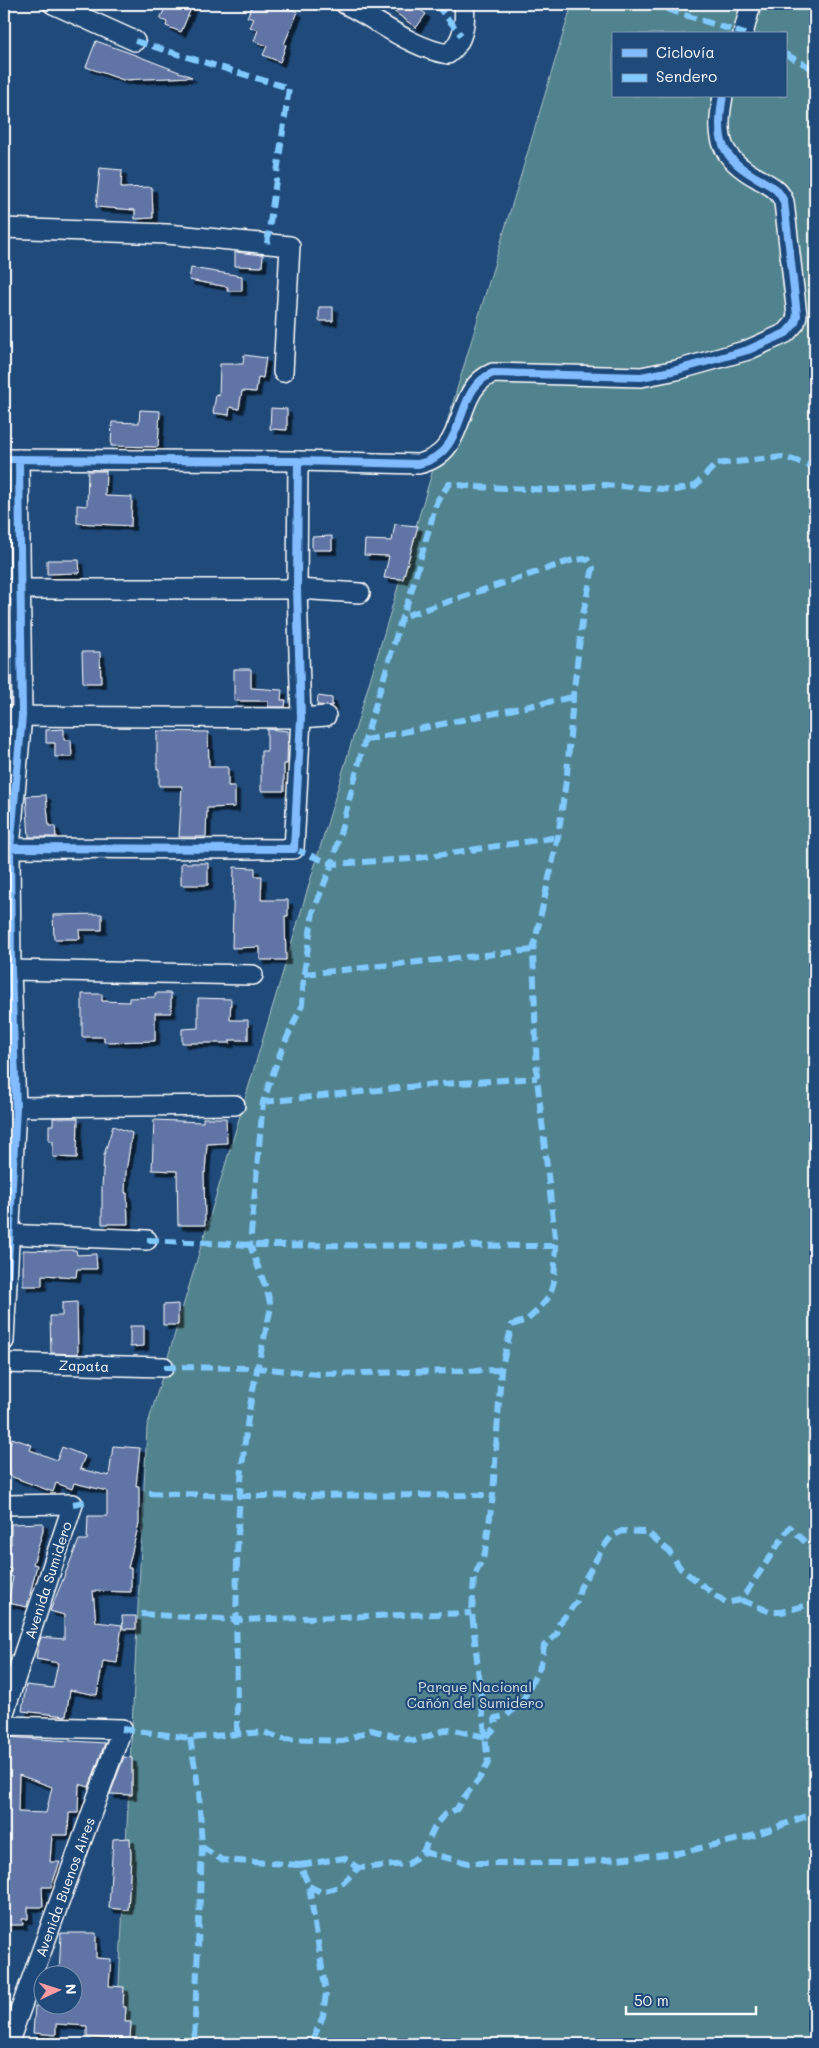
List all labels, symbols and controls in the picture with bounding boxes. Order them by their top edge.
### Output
legend [612,32,786,98]
text: Ciclovía [656,42,715,62]
text: Sendero [656,66,717,86]
street label: Zapata [59,1355,109,1375]
street label: Avenida Sumidero [20,1519,76,1641]
park label: Parque Nacional Cañón del Sumidero [407,1677,543,1712]
street label: Avenida Buenos Aires [31,1815,99,1959]
north arrow [32,1966,82,2016]
text: N [62,1983,81,1995]
scale bar [626,1983,756,2015]
text: 50 m [634,1990,669,2010]

